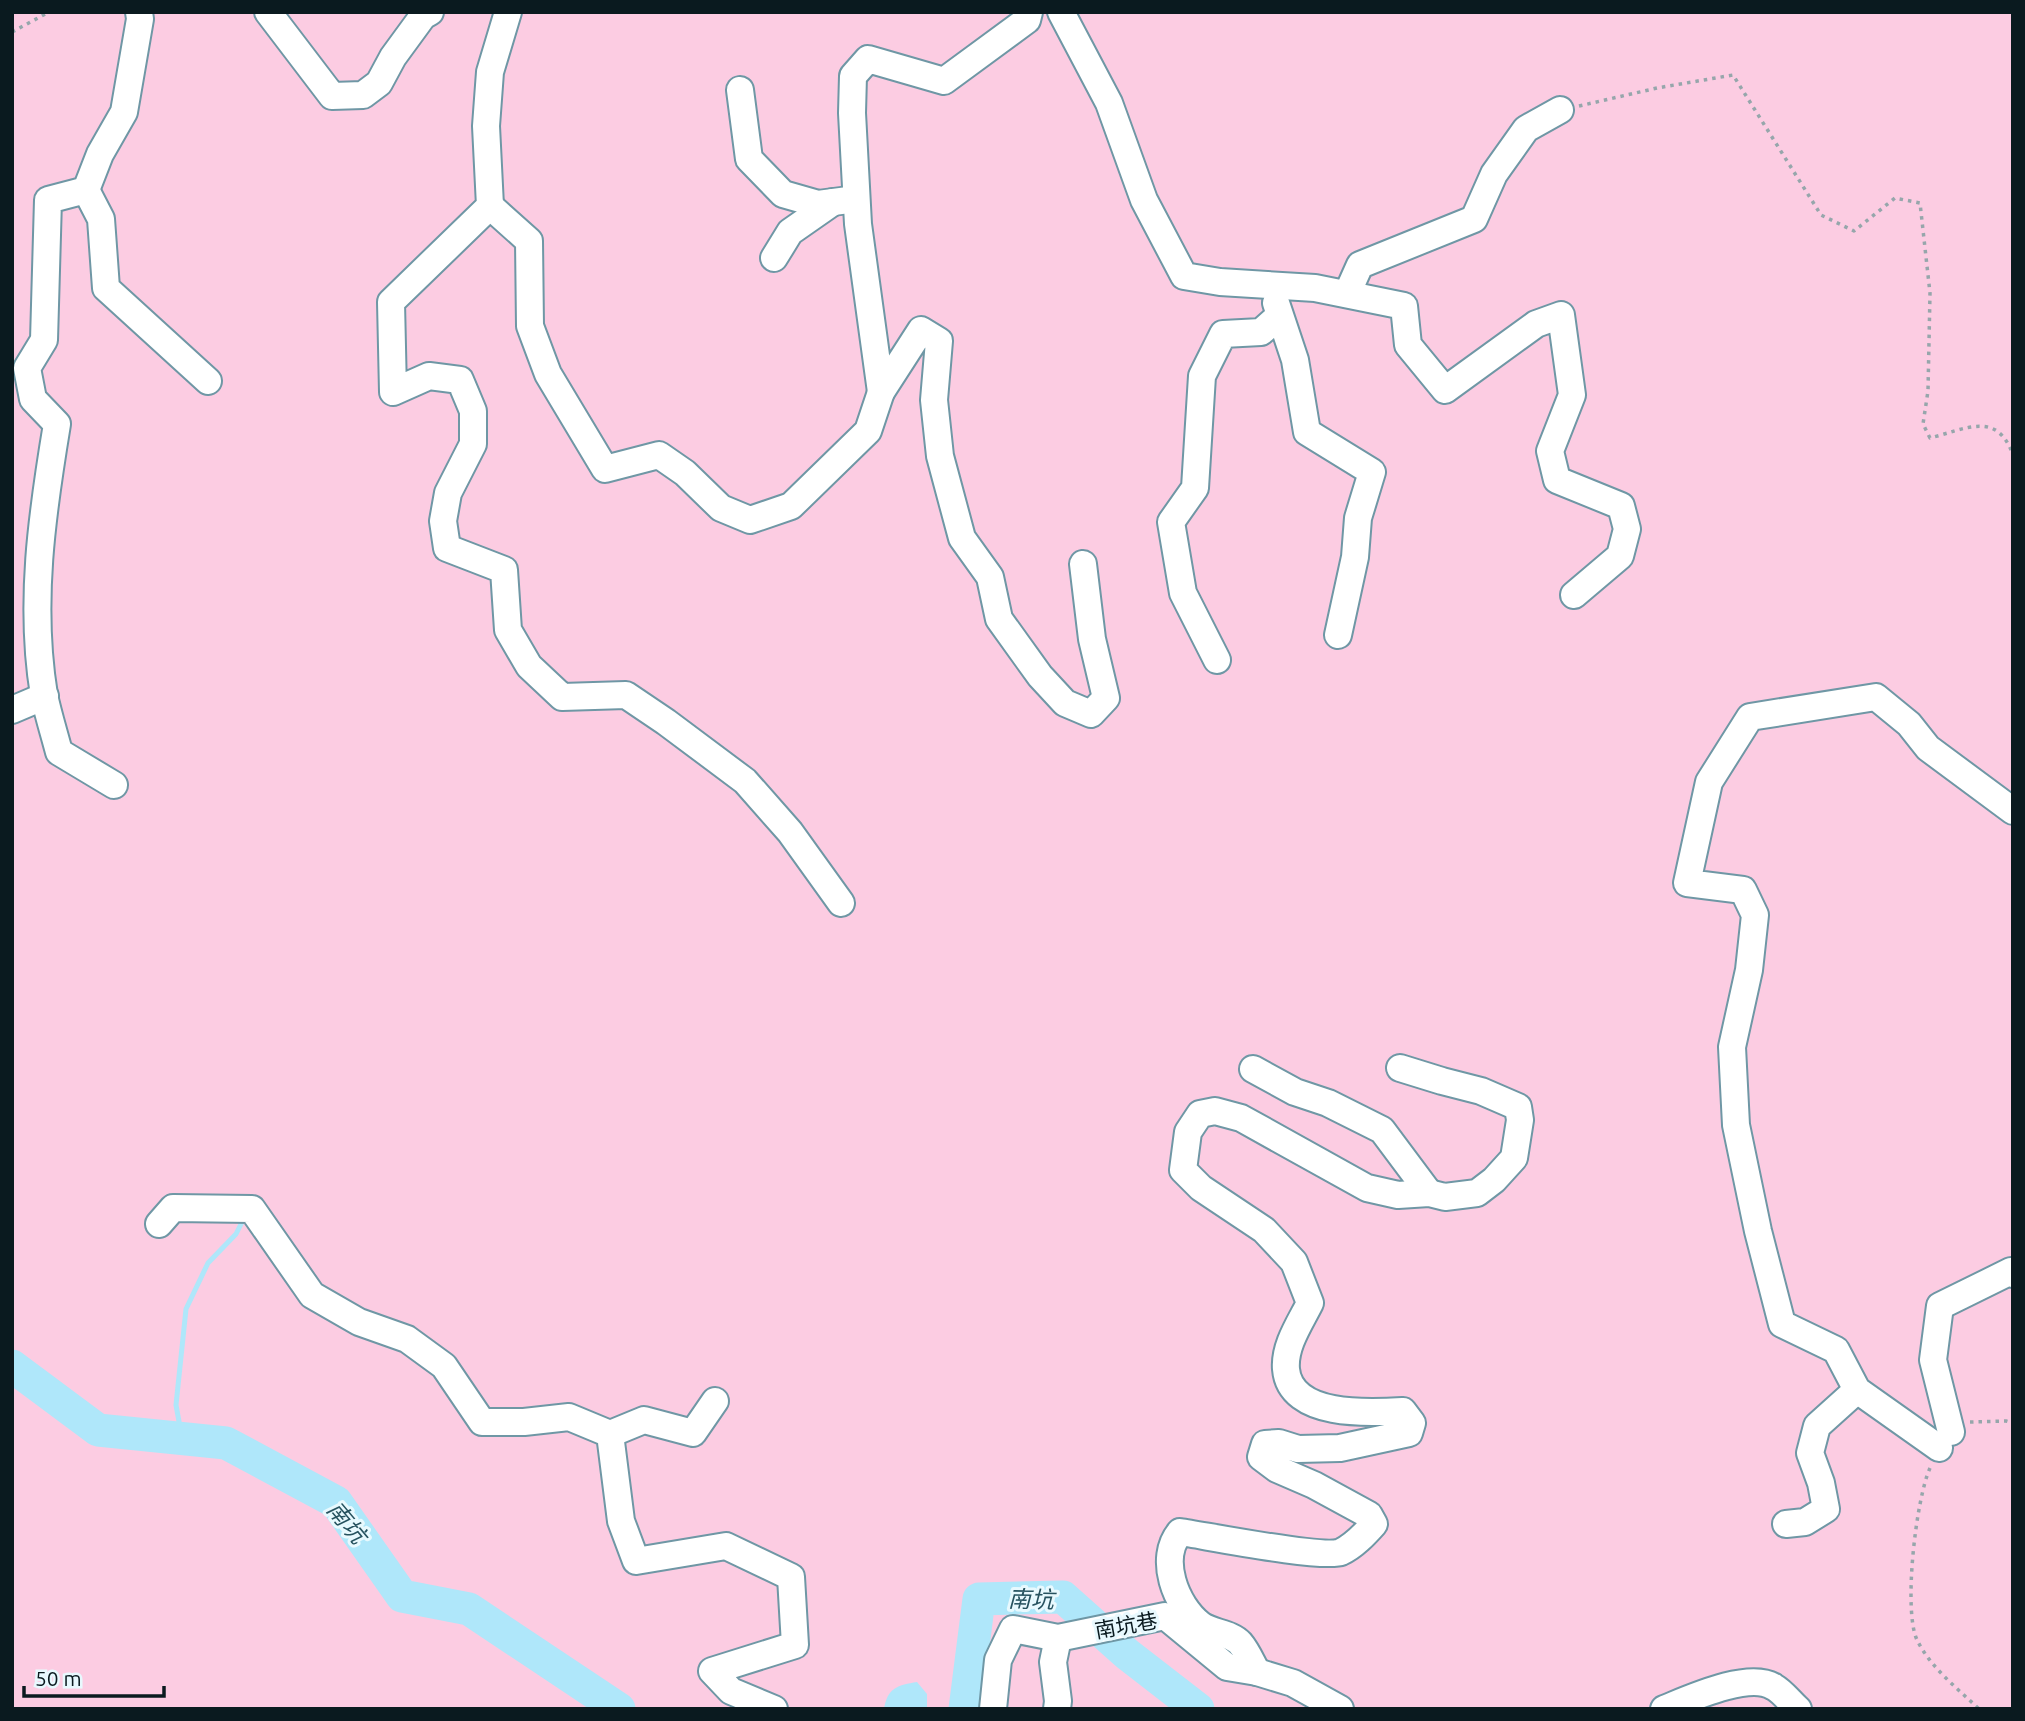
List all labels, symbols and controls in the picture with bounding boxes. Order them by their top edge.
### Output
water label: 南坑 [323,1496,373,1550]
water label: 南坑 [1008,1586,1057,1612]
street label: 南坑巷 [1093,1608,1159,1642]
scale bar [24,1654,164,1698]
text: 50 m [35,1666,82,1690]

